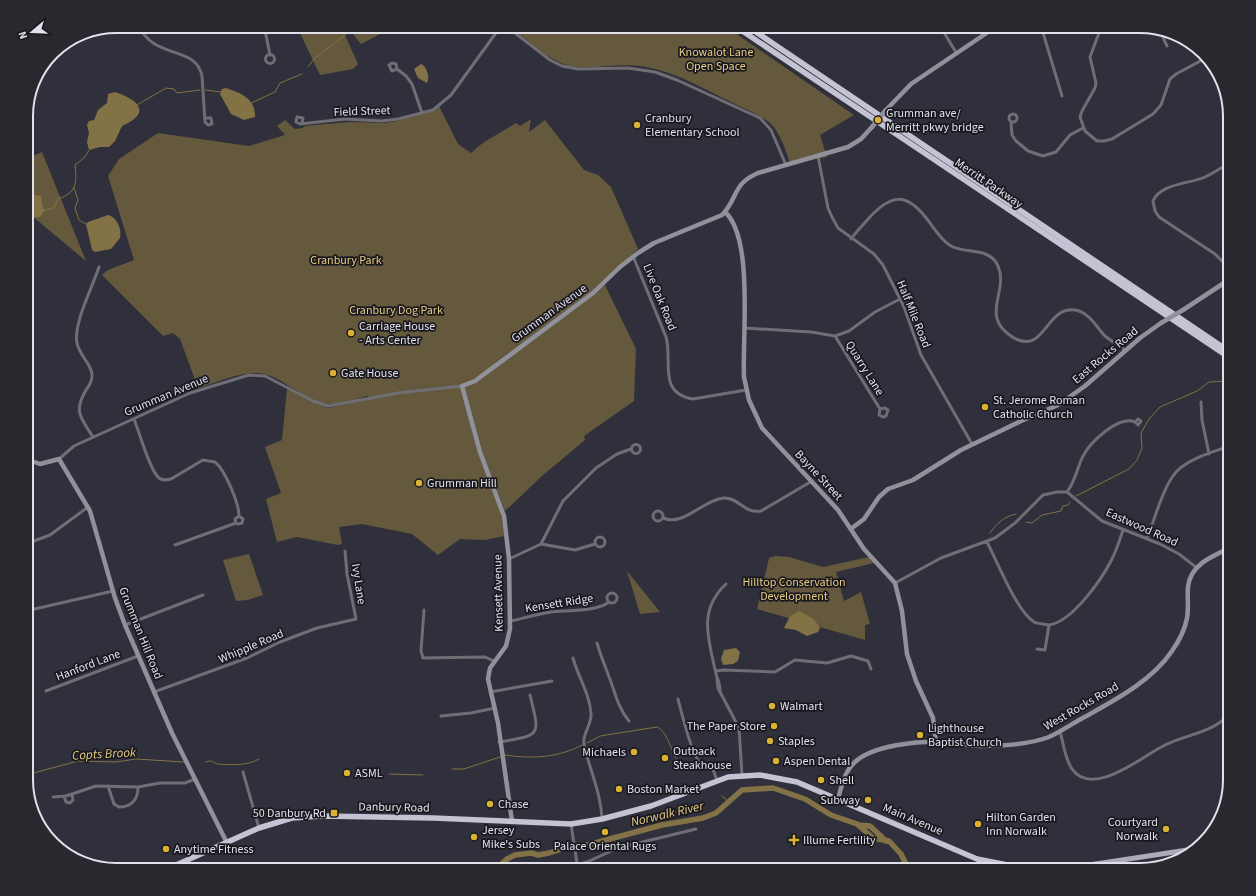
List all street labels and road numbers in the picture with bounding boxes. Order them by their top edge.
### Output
street label: Field Street [333,102,391,121]
street label: Merritt Parkway [951,154,1026,213]
street label: Live Oak Road [638,261,681,333]
street label: Half Mile Road [892,278,935,351]
street label: Grumman Avenue [508,280,591,347]
street label: East Rocks Road [1069,323,1142,388]
street label: Quarry Lane [841,338,888,399]
street label: Grumman Avenue [121,370,211,421]
street label: Bayne Street [791,446,847,504]
street label: Eastwood Road [1103,504,1181,551]
street label: Kensett Avenue [489,554,508,632]
street label: Ivy Lane [347,562,370,606]
street label: Grumman Hill Road [114,585,167,682]
street label: Kensett Ridge [524,590,594,617]
street label: Whipple Road [216,625,286,668]
street label: Hanford Lane [53,645,123,686]
street label: West Rocks Road [1040,678,1122,735]
street label: Danbury Road [358,798,430,817]
street label: Main Avenue [880,799,945,840]

